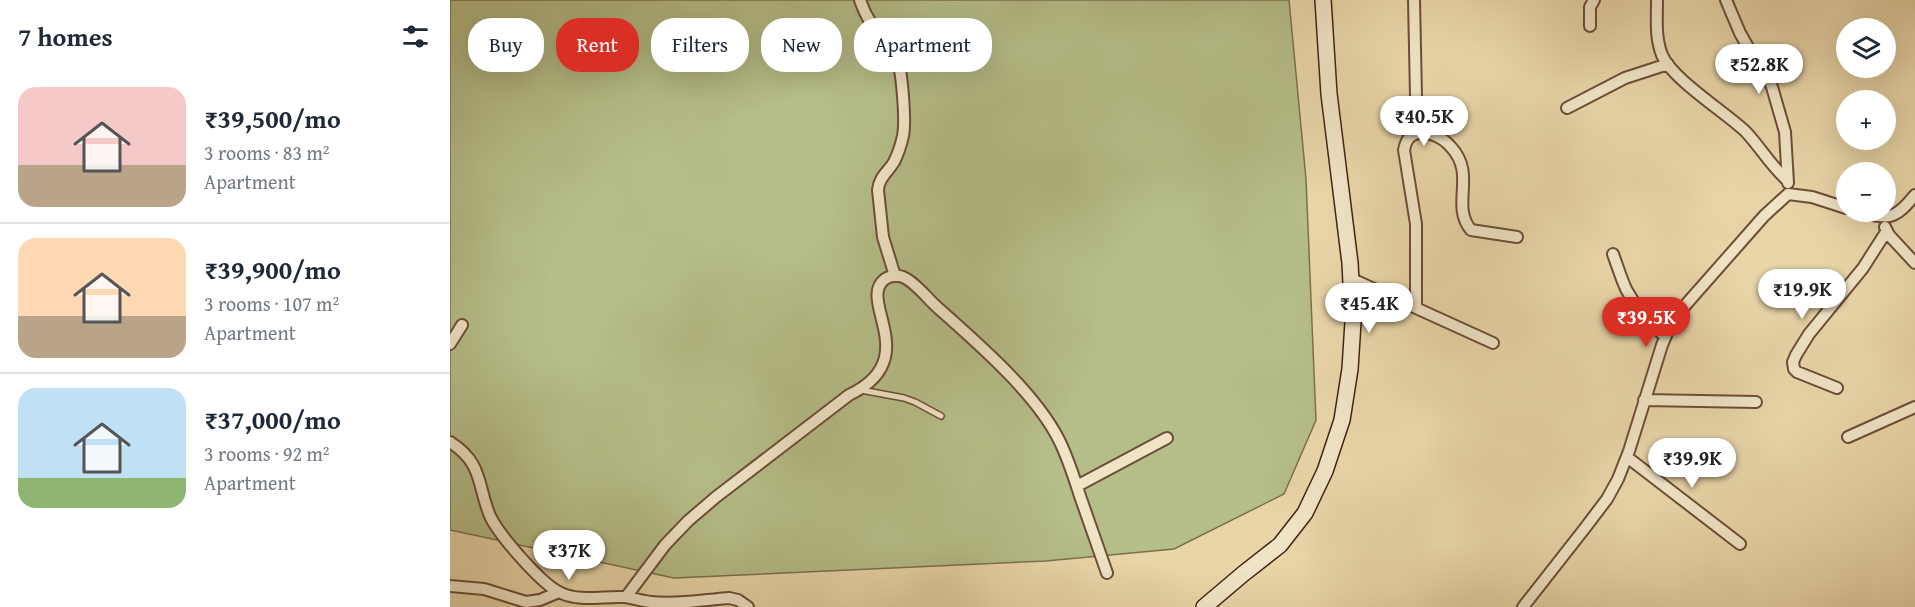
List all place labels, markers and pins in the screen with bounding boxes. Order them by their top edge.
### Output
pin: ₹52.8K [1710,44,1808,95]
pin: ₹40.5K [1375,96,1473,147]
pin: ₹19.9K [1753,269,1851,320]
pin: ₹45.4K [1320,283,1418,334]
pin: ₹39.5K [1597,297,1695,348]
pin: ₹39.9K [1643,438,1741,489]
pin: ₹37K [533,530,605,581]

